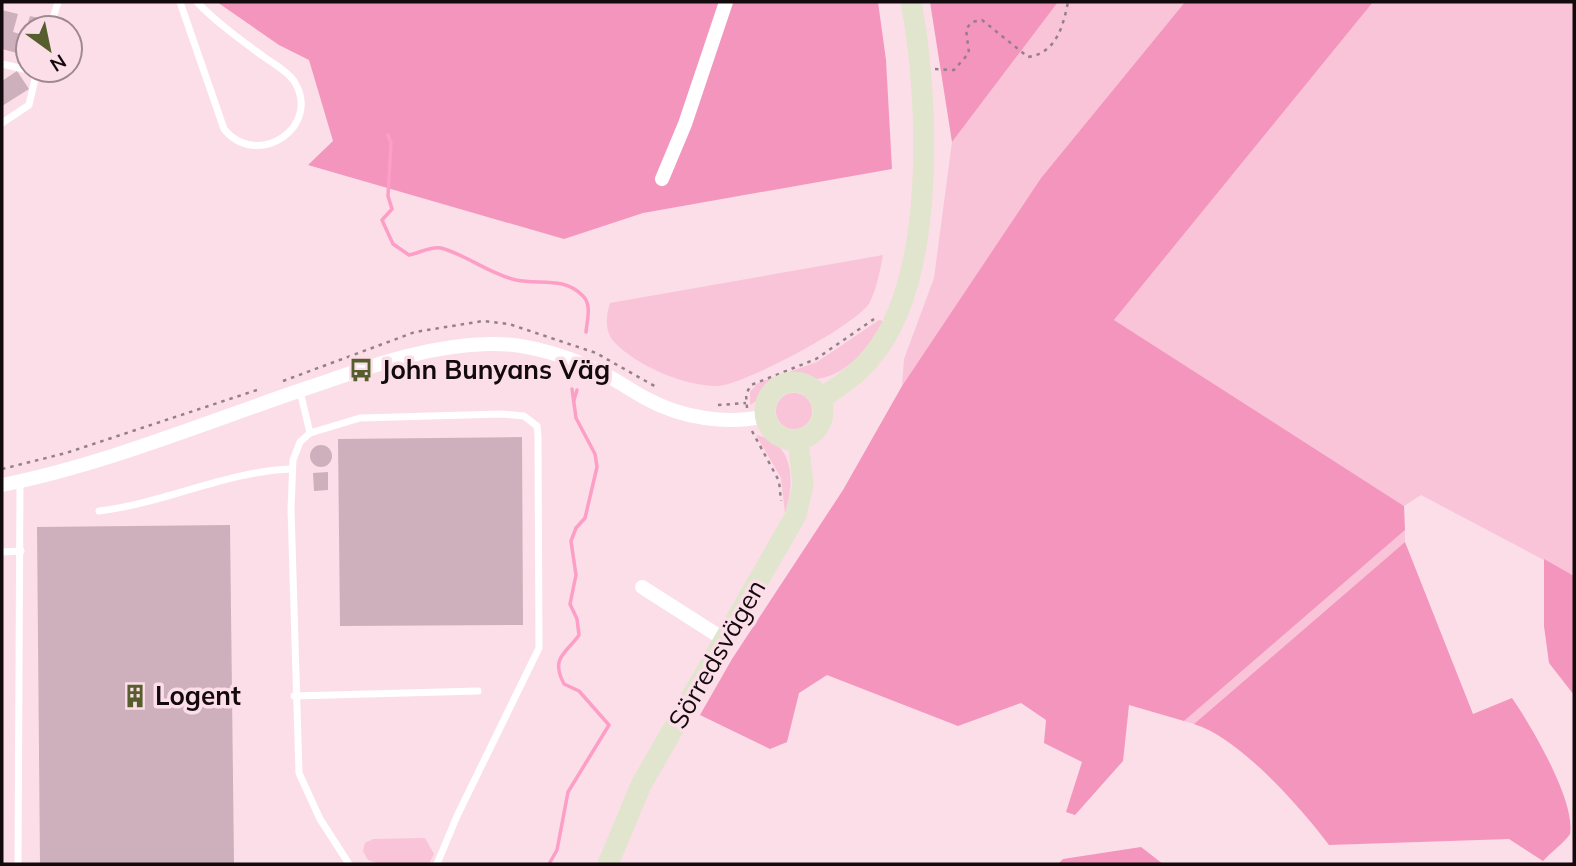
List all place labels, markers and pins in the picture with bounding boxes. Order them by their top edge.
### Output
place label: John Bunyans Väg [381,353,610,386]
bus stop icon: John Bunyans Väg [347,356,375,384]
place label: Logent [155,679,241,712]
building icon: Logent [121,682,149,710]

